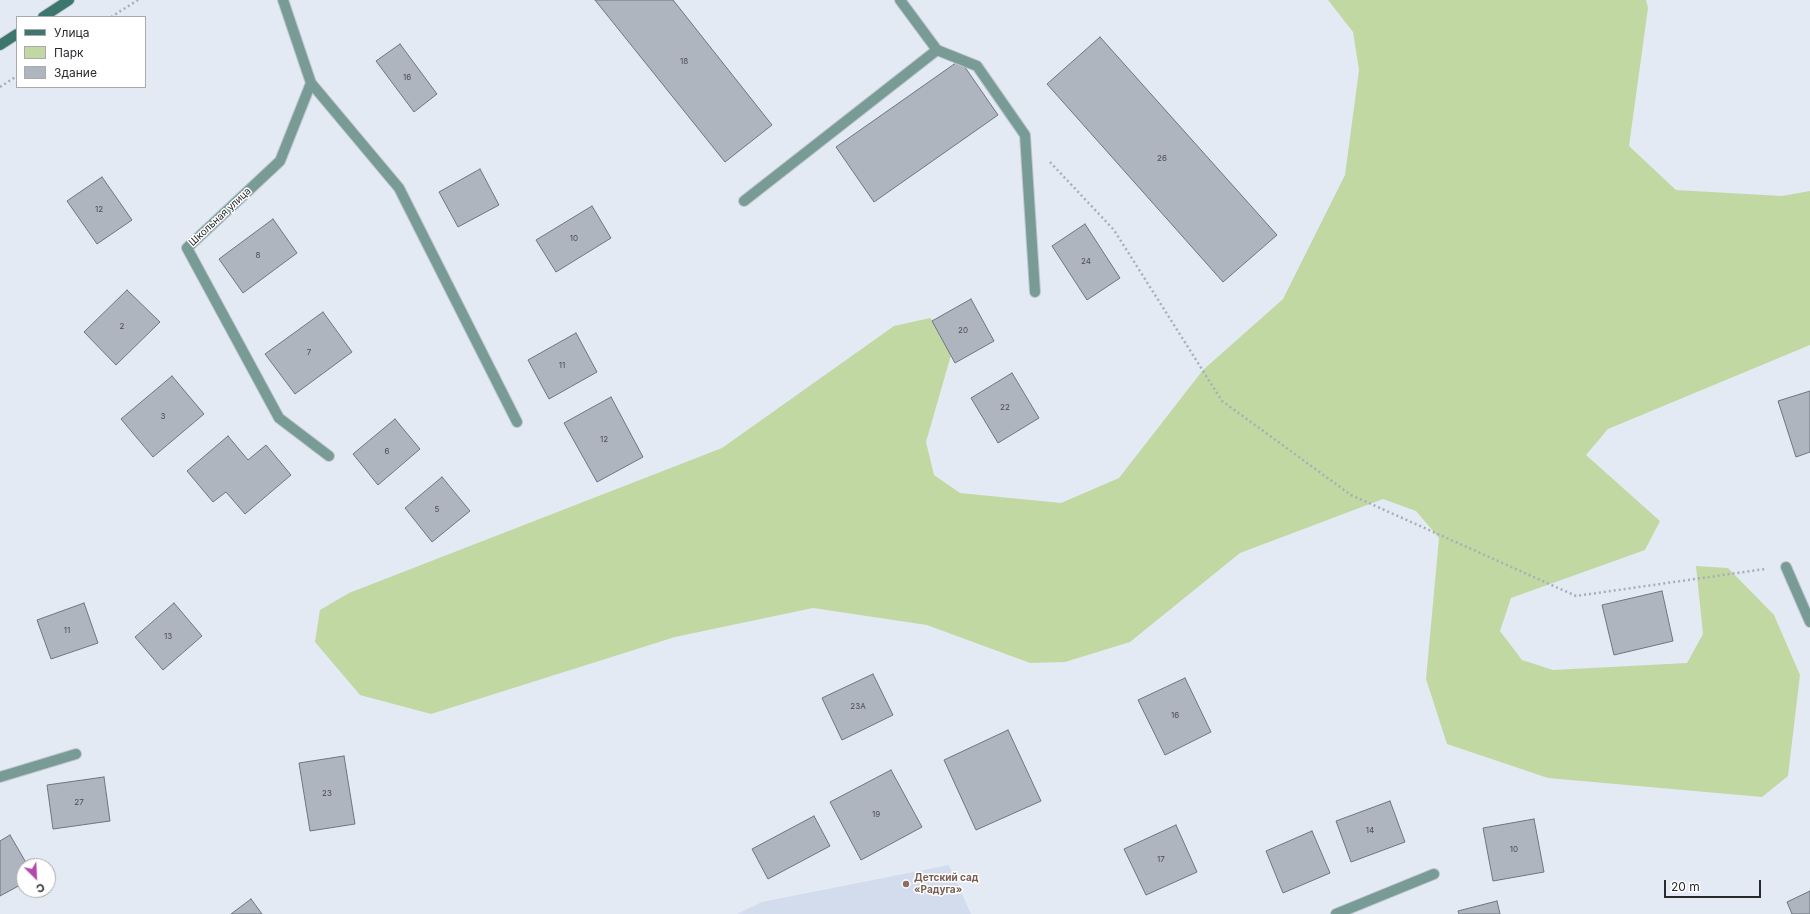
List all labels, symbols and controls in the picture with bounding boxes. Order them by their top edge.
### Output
legend [16,16,146,88]
text: Улица [54,25,89,40]
text: Парк [54,45,84,60]
house number: 18 [680,57,688,67]
text: Здание [54,65,97,80]
house number: 16 [403,73,411,83]
house number: 26 [1157,154,1167,164]
street label: Школьная улица [187,185,253,249]
house number: 12 [95,205,103,215]
house number: 10 [570,234,578,244]
house number: 8 [256,251,260,261]
house number: 24 [1081,257,1091,267]
house number: 2 [120,322,124,332]
house number: 20 [958,326,968,336]
house number: 7 [307,348,311,358]
house number: 11 [559,361,565,371]
house number: 22 [1000,403,1010,413]
house number: 3 [161,412,165,422]
house number: 12 [600,435,608,445]
house number: 6 [385,447,389,457]
house number: 5 [435,505,439,515]
house number: 11 [64,626,70,636]
house number: 13 [164,632,172,642]
house number: 23А [850,702,866,712]
house number: 16 [1171,711,1179,721]
house number: 23 [322,789,332,799]
house number: 27 [74,798,84,808]
house number: 19 [872,810,880,820]
house number: 14 [1366,826,1374,836]
house number: 10 [1510,845,1518,855]
house number: 17 [1157,855,1165,865]
north arrow [16,858,56,898]
place label: Детский сад «Радуга» [914,872,978,896]
scale bar [1666,872,1763,898]
marker: Детский сад «Радуга» [901,879,911,889]
text: 20 m [1671,879,1700,894]
text: С [34,880,47,896]

